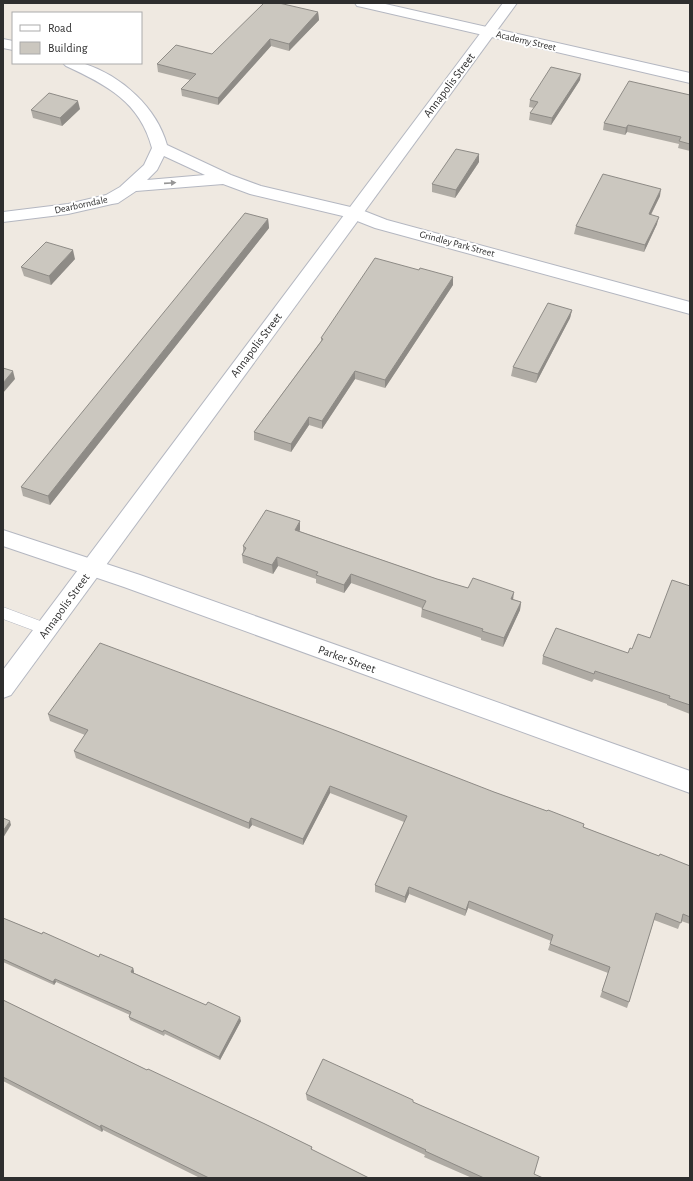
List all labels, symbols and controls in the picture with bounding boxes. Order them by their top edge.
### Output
legend [12,12,142,64]
text: Road [48,22,72,34]
street label: Academy Street [495,29,558,53]
text: Building [48,42,88,54]
street label: Annapolis Street [421,50,477,119]
one-way arrow [164,180,176,187]
street label: Dearborndale [54,194,109,216]
street label: Grindley Park Street [418,229,496,259]
street label: Annapolis Street [228,310,284,379]
street label: Annapolis Street [36,571,92,641]
street label: Parker Street [317,643,377,675]

